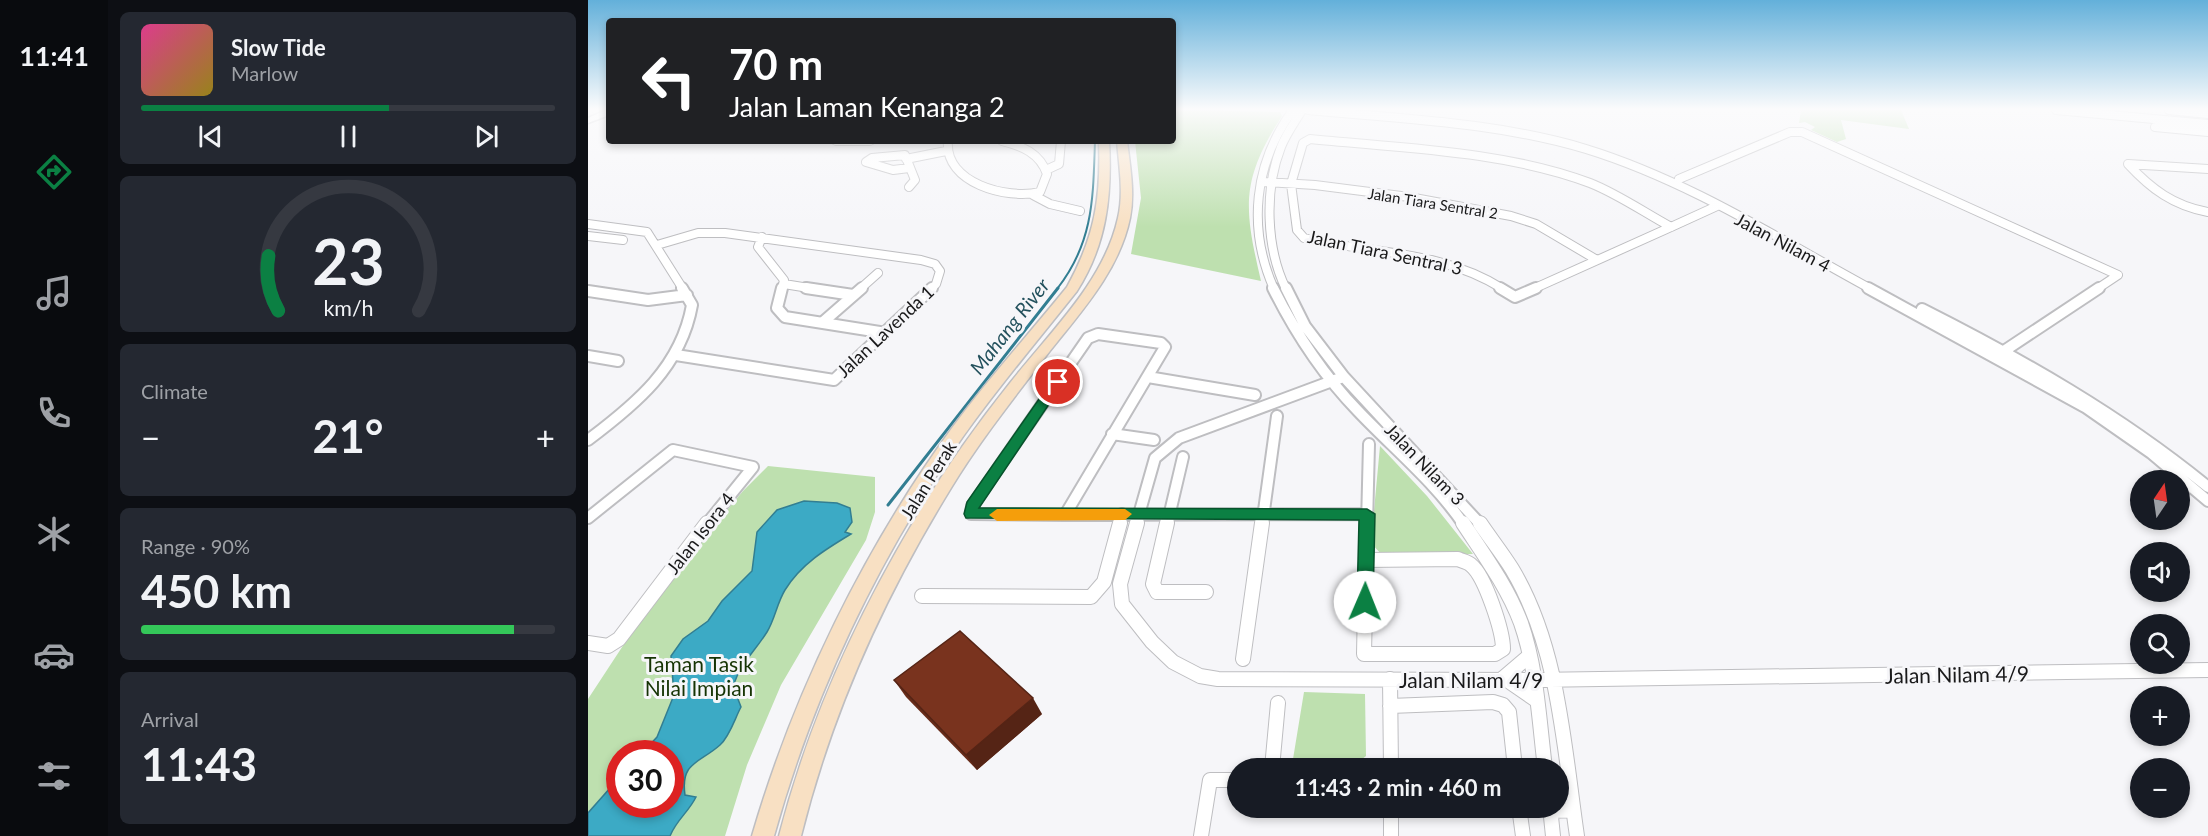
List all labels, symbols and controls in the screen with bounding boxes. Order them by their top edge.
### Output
text: Slow Tide [231,34,326,61]
text: 11:41 [19,39,89,72]
text: 70 m [729,39,823,89]
icon: left [630,42,708,120]
text: Marlow [231,61,298,85]
text: Jalan Laman Kenanga 2 [729,90,1005,123]
icon: previous [194,120,227,153]
icon: pause [332,120,365,153]
icon: next [470,120,503,153]
icon: directions [33,151,75,193]
street label: Jalan Tiara Sentral 2 [1367,184,1499,222]
street label: Jalan Nilam 4 [1731,208,1835,276]
text: 23 [312,223,384,298]
street label: Jalan Tiara Sentral 3 [1306,225,1464,279]
icon: music [33,272,75,314]
water label: Mahang River [964,272,1055,379]
street label: Jalan Lavenda 1 [832,280,938,382]
text: km/h [323,295,373,321]
pin [1032,356,1083,407]
icon: arrive [1041,365,1074,398]
text: Climate [141,379,208,403]
icon: phone [33,392,75,434]
text: 21° [313,409,383,463]
text: − [141,417,160,457]
text: + [536,417,555,457]
street label: Jalan Nilam 3 [1381,419,1469,509]
street label: Jalan Perak [895,436,961,523]
north arrow [2130,470,2190,530]
map controls [2130,470,2190,818]
street label: Jalan Isora 4 [661,488,739,578]
icon: climate [33,513,75,555]
text: Range · 90% [141,534,250,558]
button: sound [2130,542,2190,602]
text: 450 km [141,564,292,618]
position arrow [1333,570,1397,634]
button: search [2130,614,2190,674]
icon: car [33,634,75,676]
park label: Taman Tasik Nilai Impian [644,651,754,700]
street label: Jalan Nilam 4/9 [1885,660,2029,688]
street label: Jalan Nilam 4/9 [1399,667,1543,692]
button: + [2130,686,2190,746]
text: Arrival [141,707,199,731]
text: 11:43 [141,737,257,791]
speed limit sign: 30 [606,740,684,818]
icon: filters [33,755,75,797]
button: − [2130,758,2190,818]
text: 11:43 · 2 min · 460 m [1295,774,1501,801]

